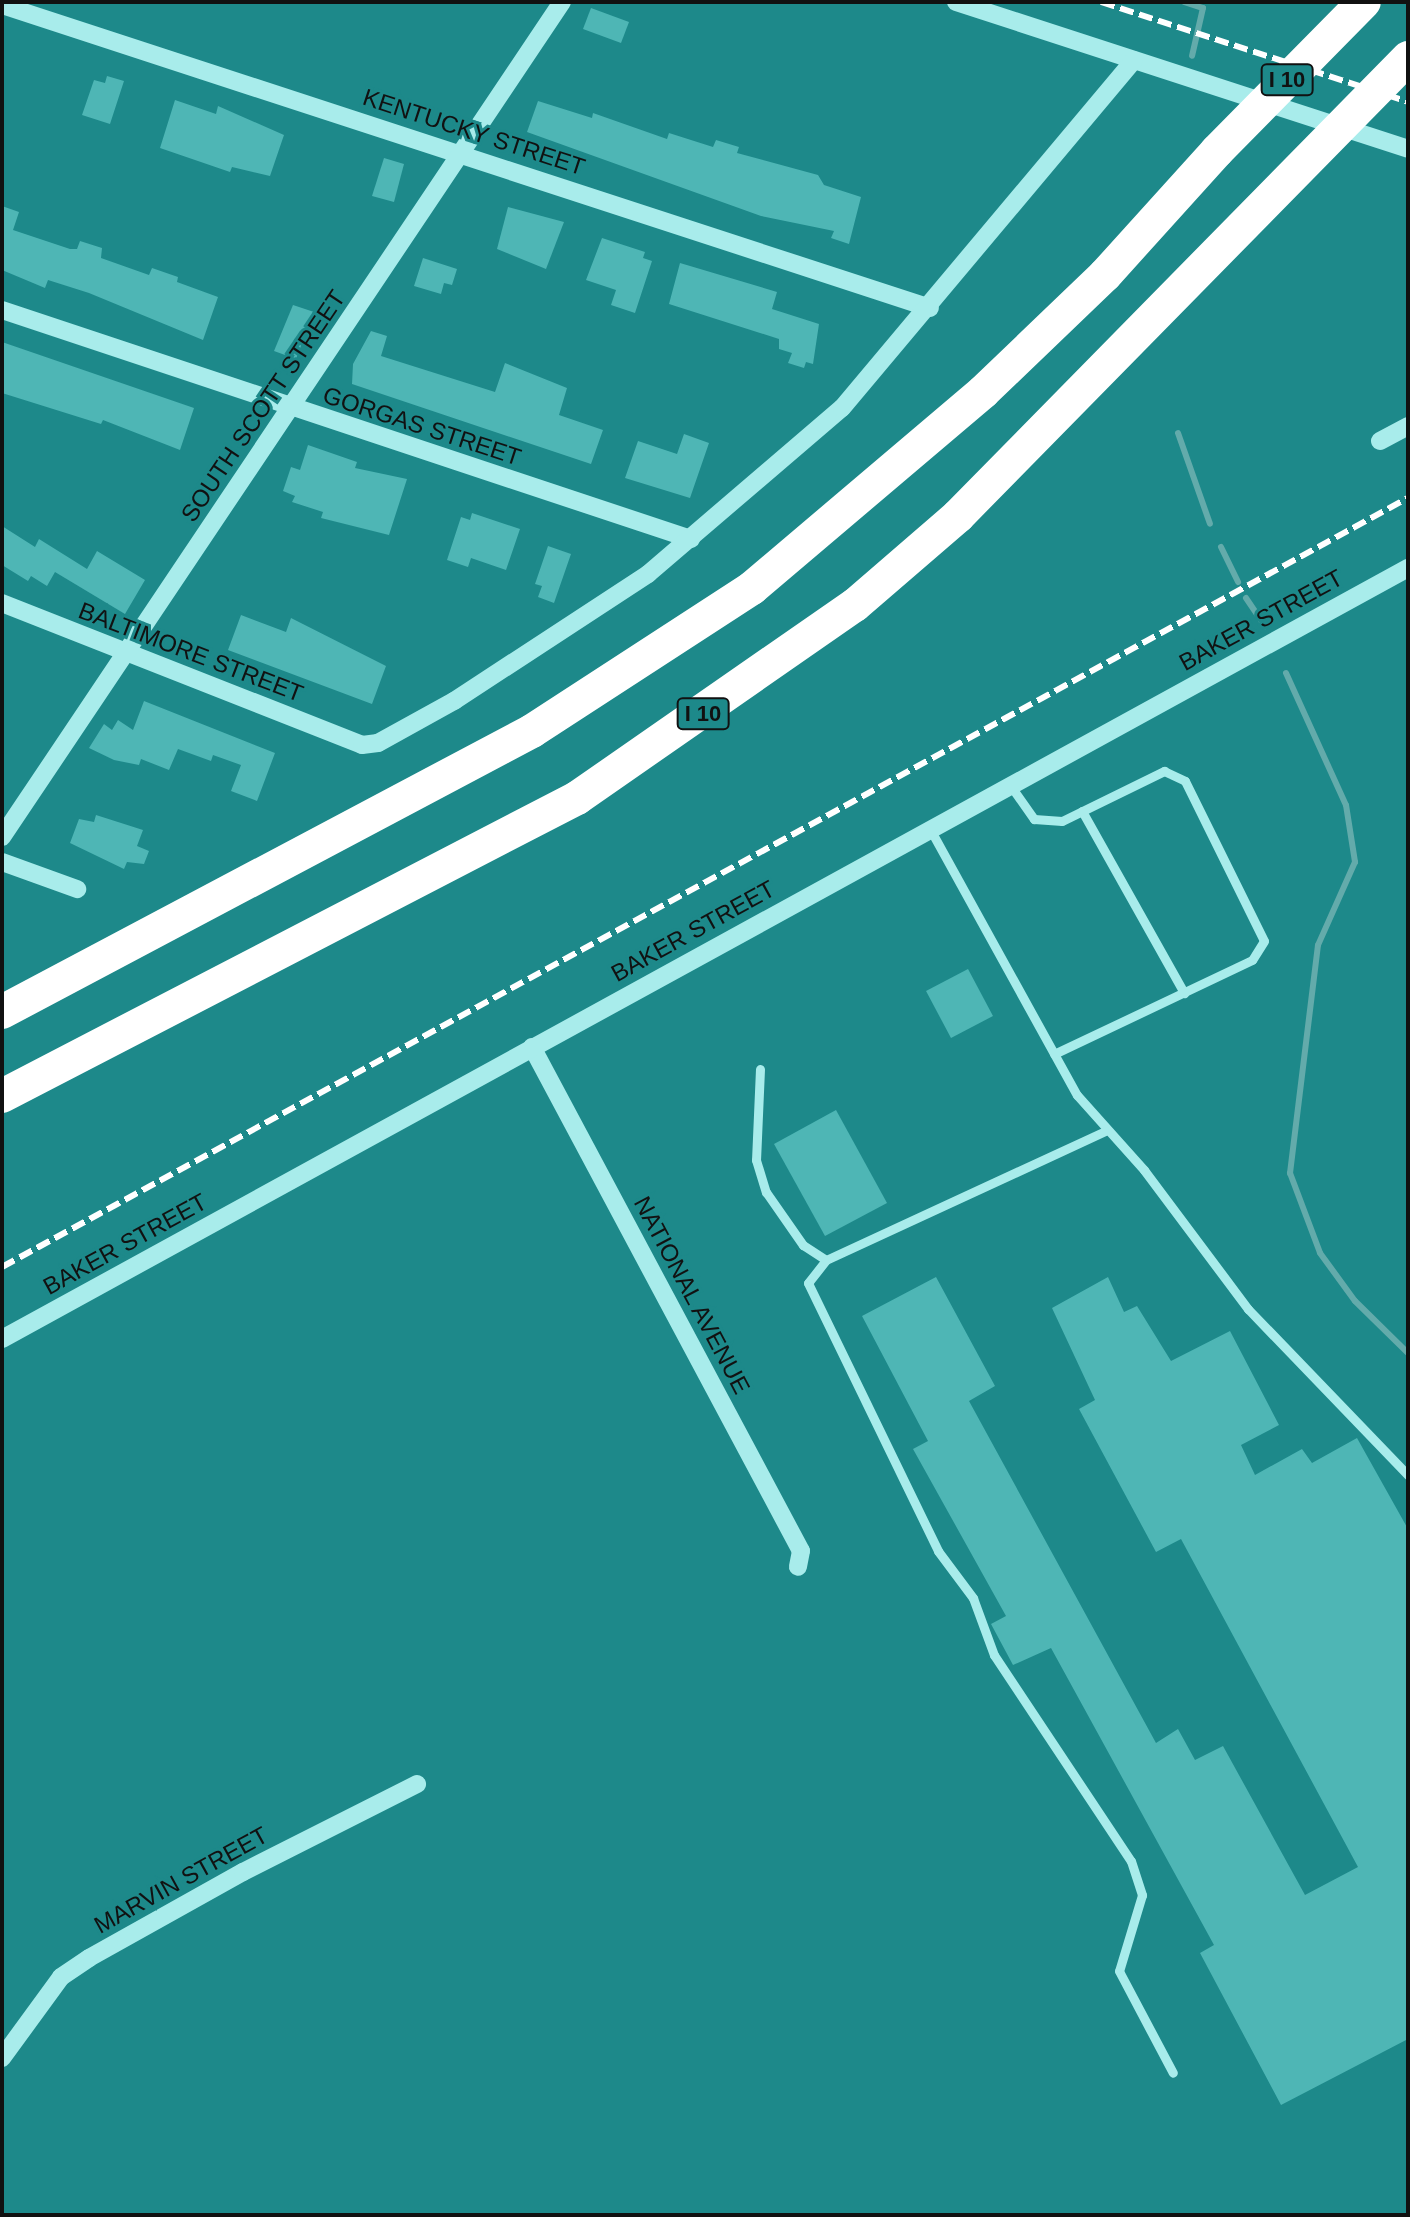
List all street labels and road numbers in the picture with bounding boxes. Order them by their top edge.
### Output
road number: I 10 [1259,62,1315,98]
street label: KENTUCKY STREET [359,82,589,182]
street label: SOUTH SCOTT STREET [175,285,351,527]
street label: GORGAS STREET [319,380,525,472]
street label: BAKER STREET [1174,563,1348,677]
street label: BALTIMORE STREET [75,596,307,708]
road number: I 10 [675,696,731,732]
street label: BAKER STREET [606,874,780,988]
street label: BAKER STREET [38,1187,212,1301]
street label: NATIONAL AVENUE [627,1190,757,1400]
street label: MARVIN STREET [89,1820,273,1940]

